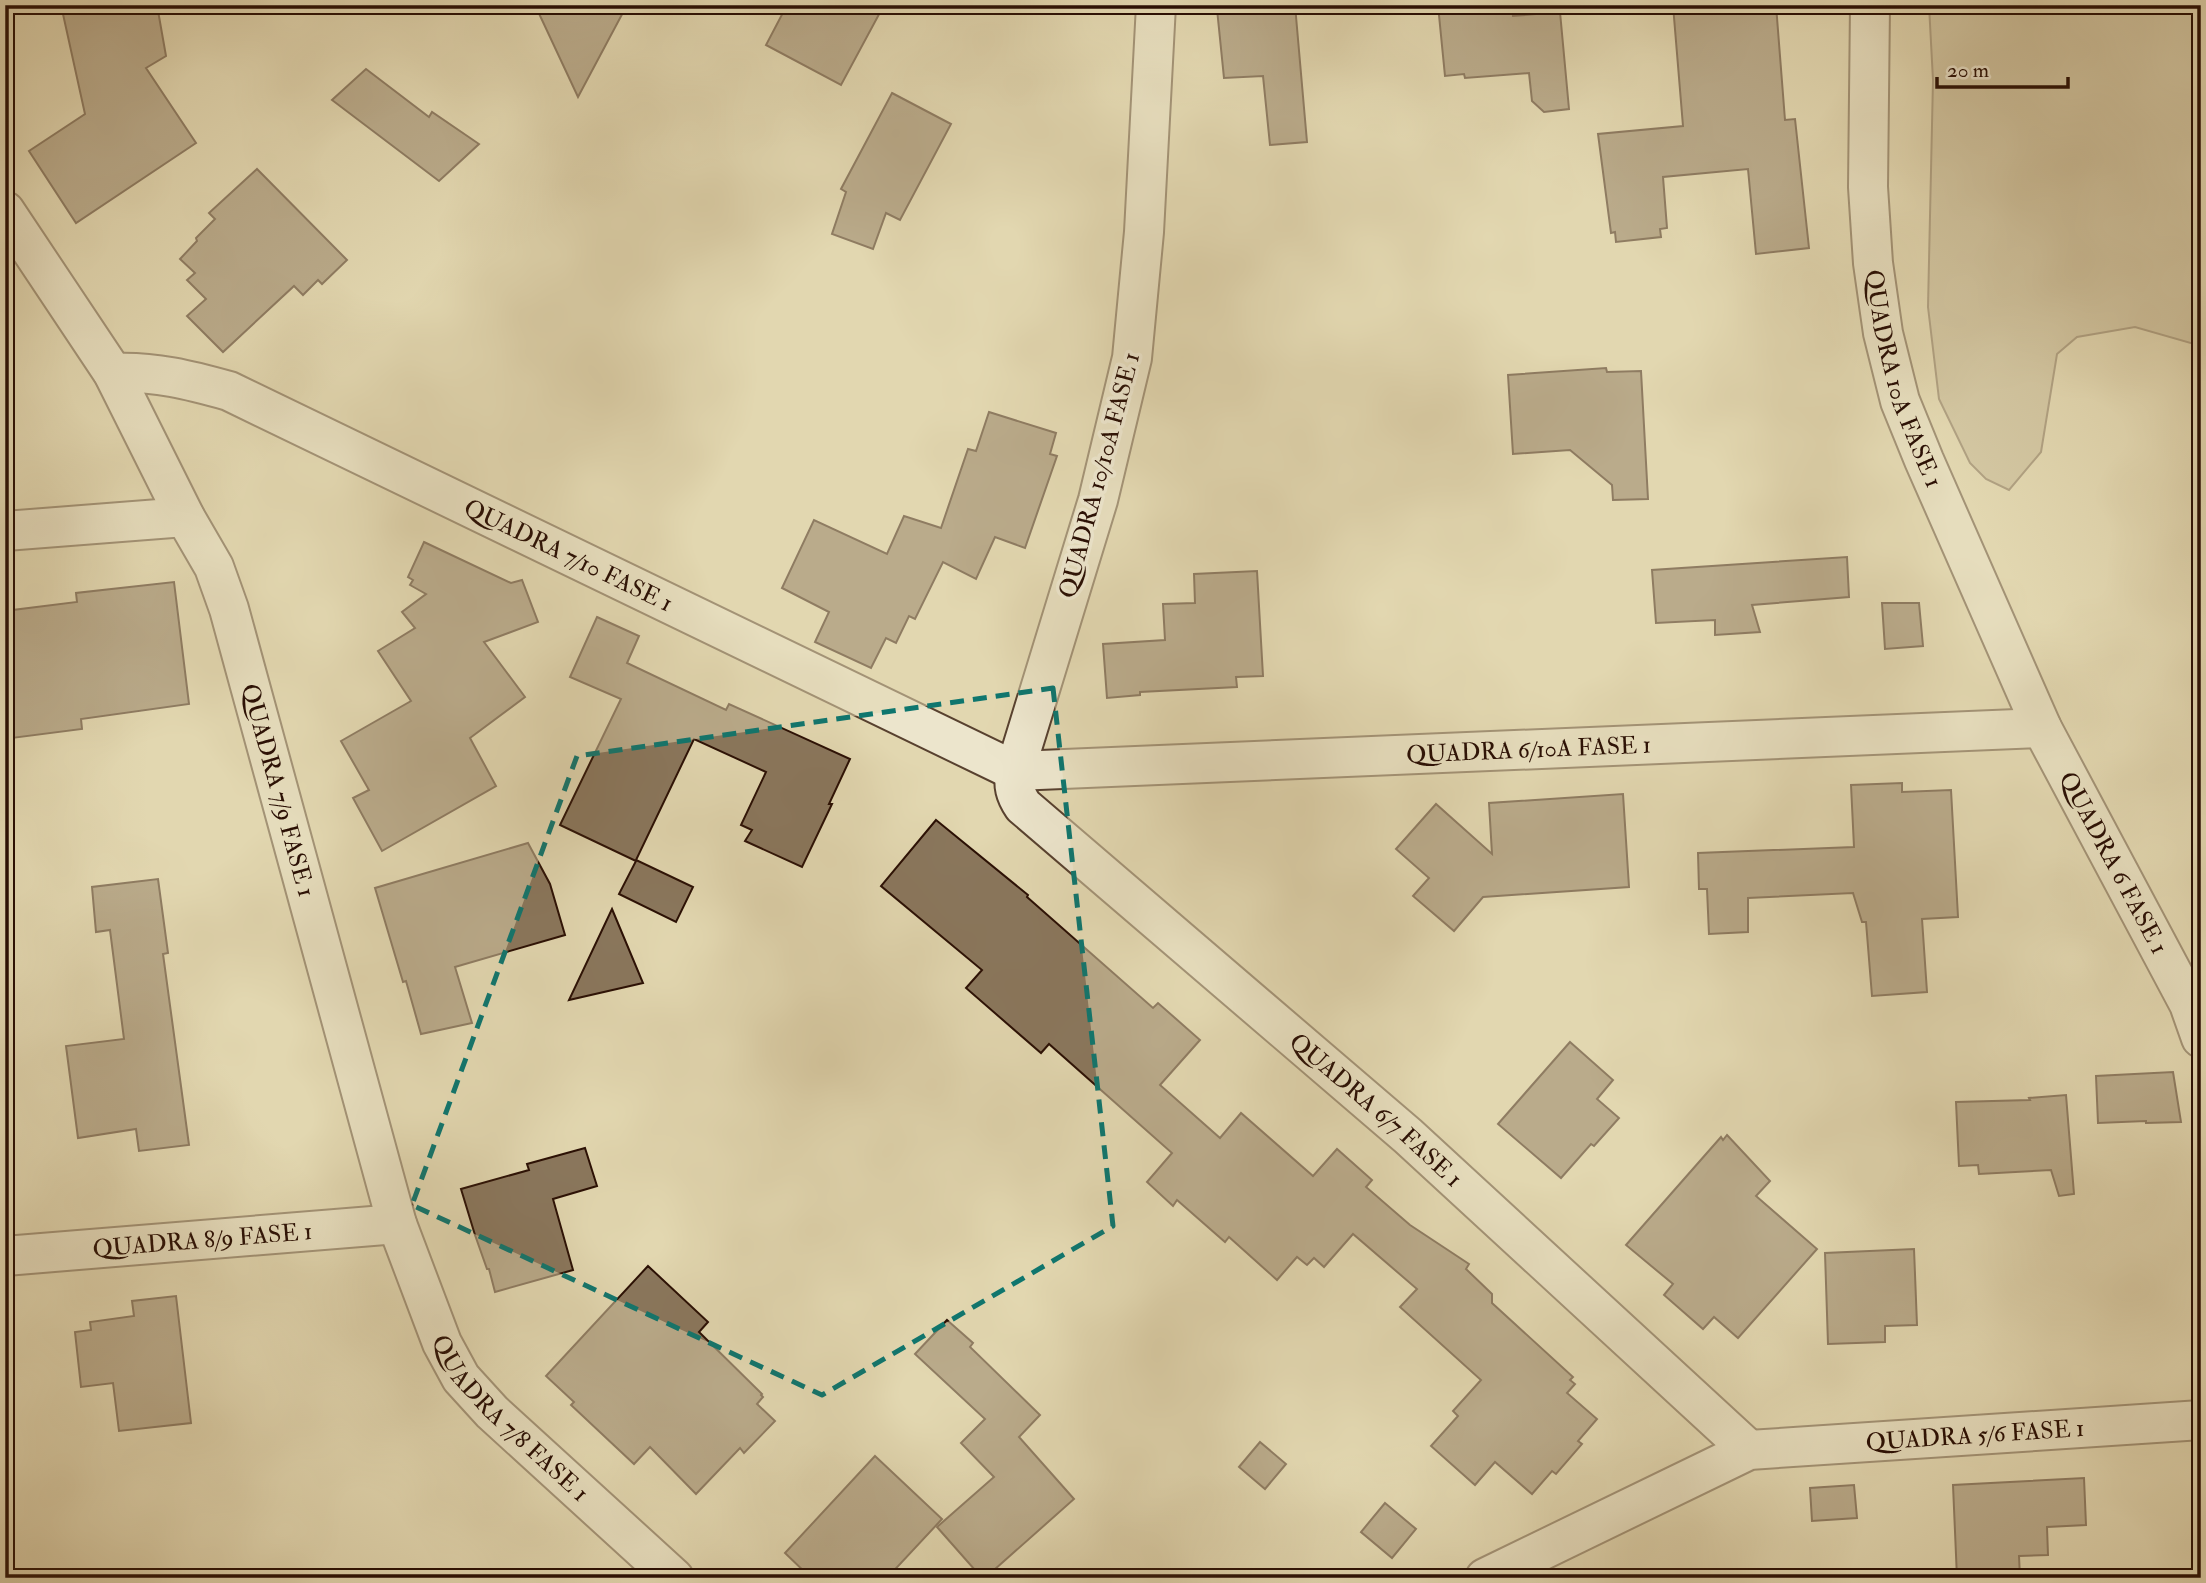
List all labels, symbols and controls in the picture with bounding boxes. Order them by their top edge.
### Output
scale bar [1937,46,2068,90]
text: 20 m [1947,57,1989,84]
street label: QUADRA 10A FASE 1 [1858,267,1949,493]
street label: QUADRA 10/10A FASE 1 [1052,349,1147,601]
street label: QUADRA 7/10 FASE 1 [459,492,678,619]
street label: QUADRA 7/9 FASE 1 [234,680,322,900]
street label: QUADRA 6/10A FASE 1 [1406,729,1652,771]
street label: QUADRA 6 FASE 1 [2052,766,2175,960]
street label: QUADRA 6/7 FASE 1 [1283,1026,1469,1194]
street label: QUADRA 8/9 FASE 1 [91,1216,313,1265]
street label: QUADRA 7/8 FASE 1 [424,1329,595,1509]
street label: QUADRA 5/6 FASE 1 [1865,1413,2085,1458]

